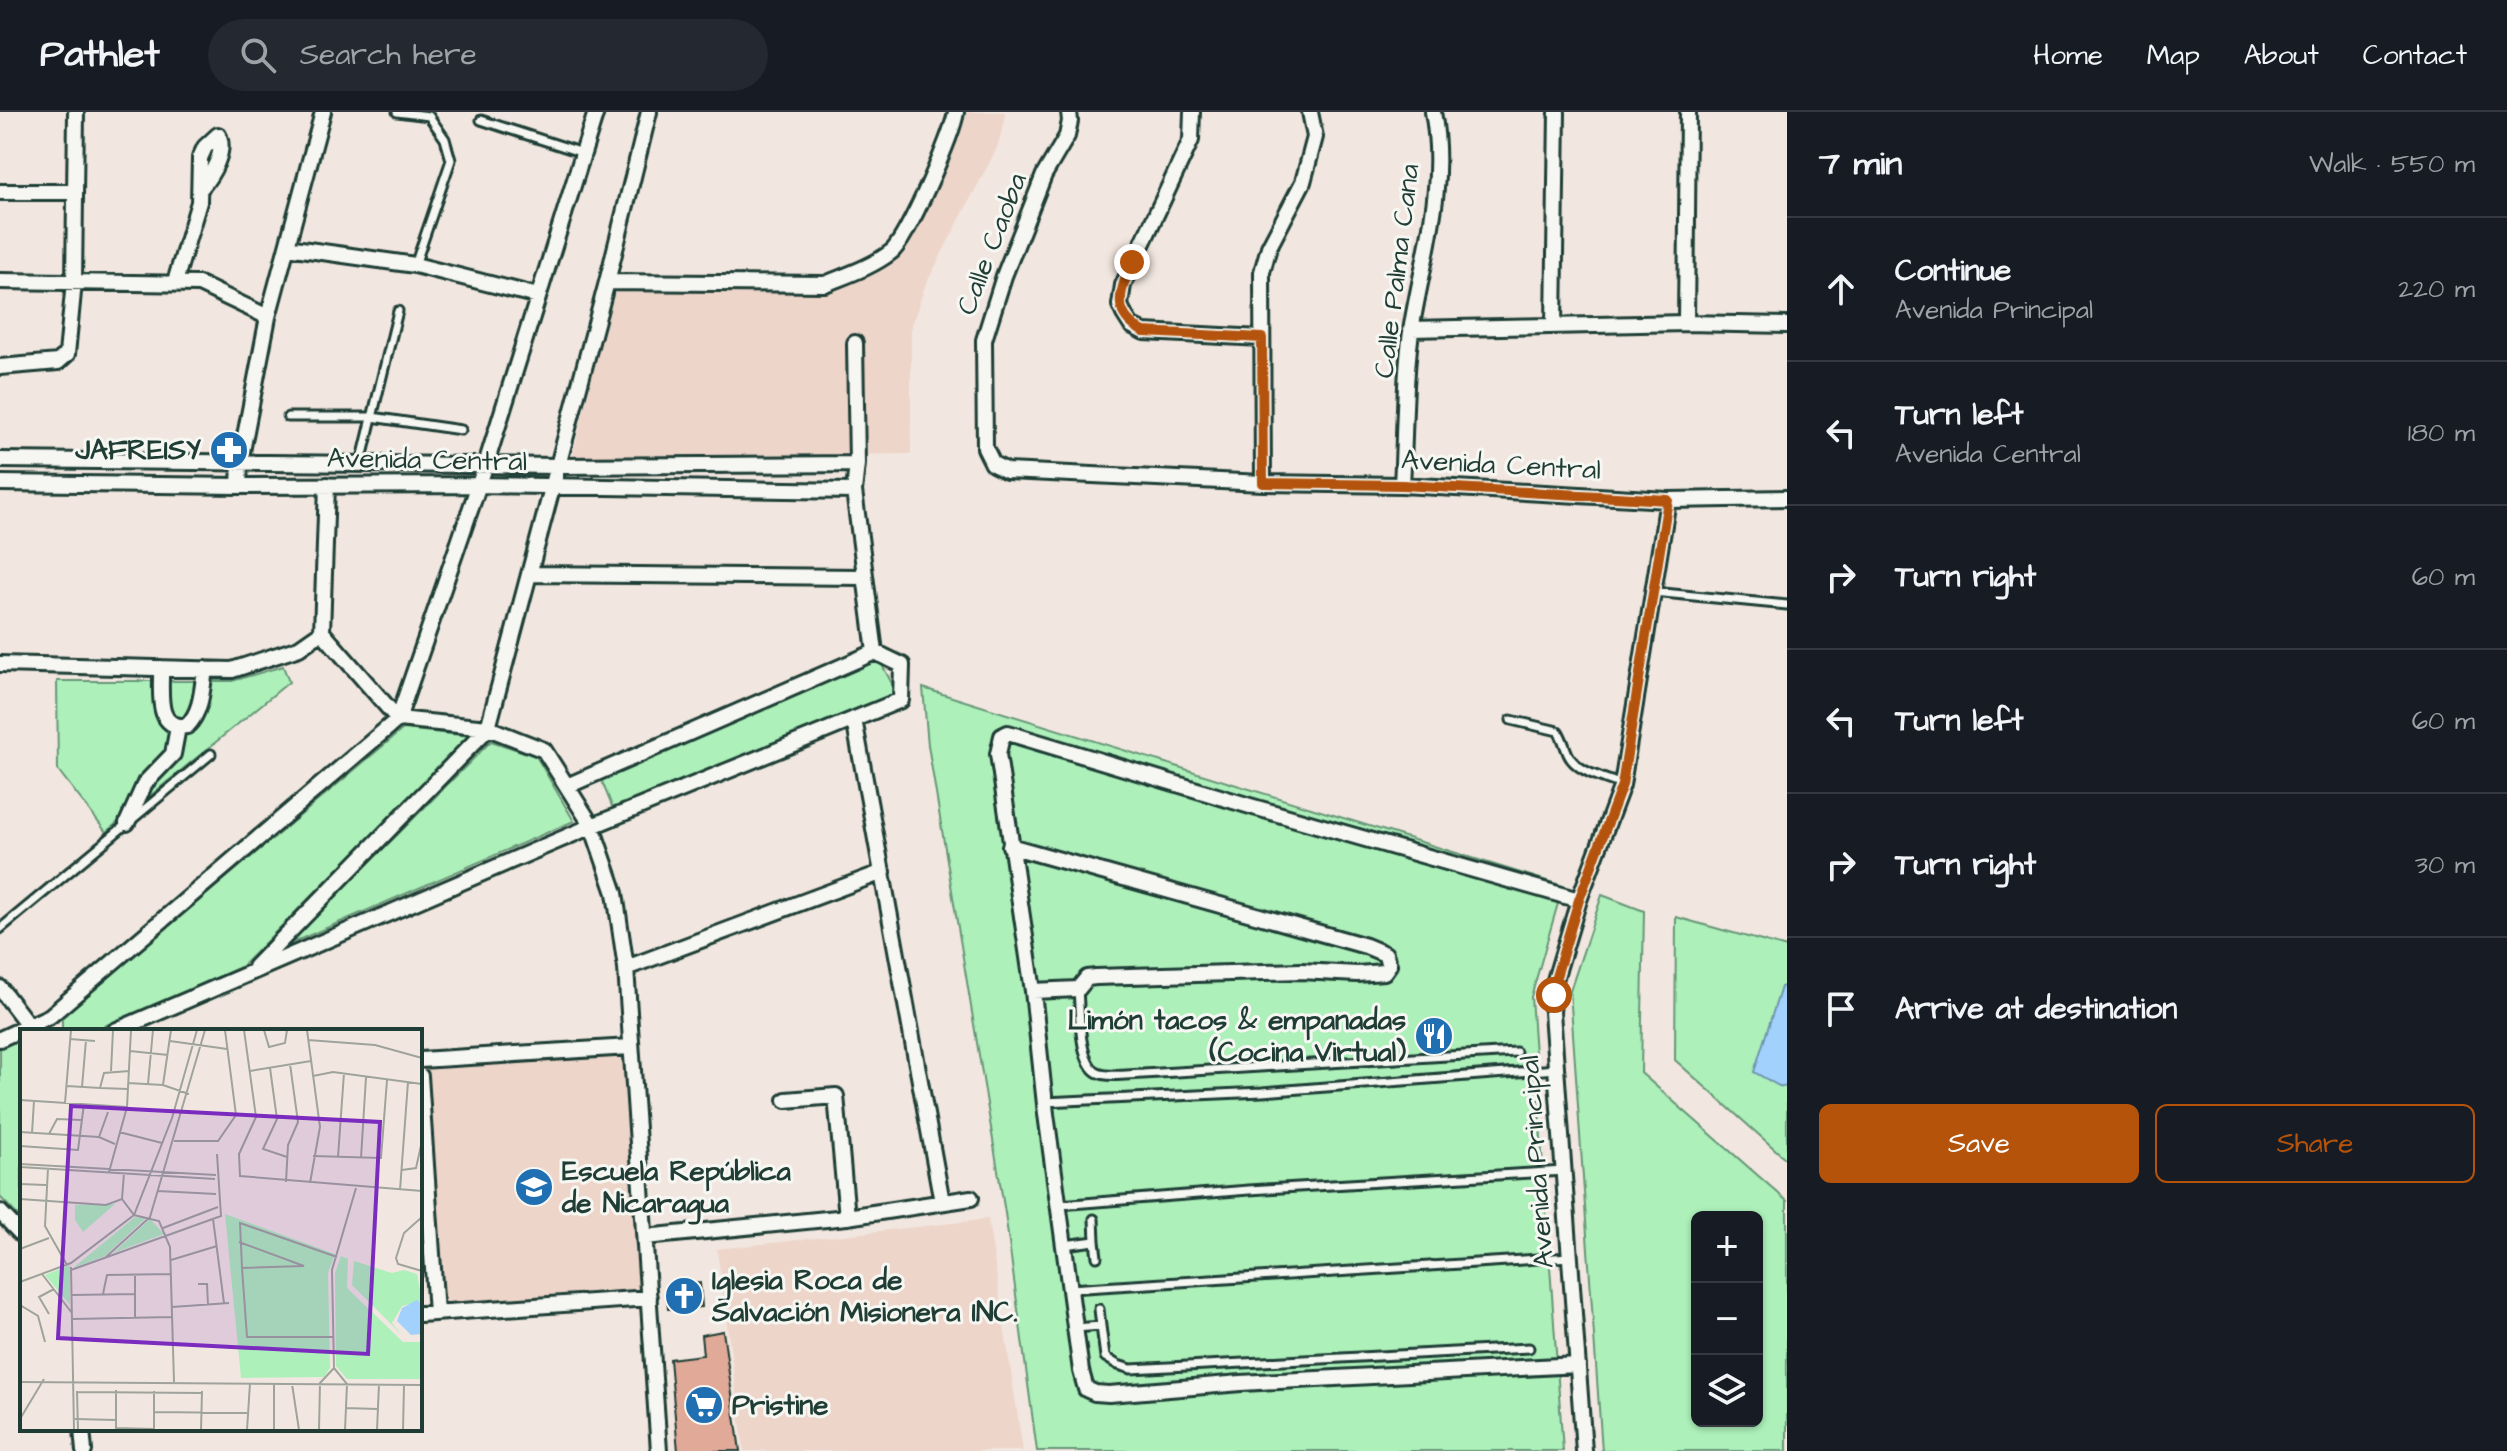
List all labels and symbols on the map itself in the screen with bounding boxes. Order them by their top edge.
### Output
street label: Calle Palma Cana [1365,162,1429,380]
street label: Calle Caoba [947,167,1037,321]
route end [1114,244,1150,280]
pharmacy icon: JAFREISY [208,429,250,471]
place label: JAFREISY [74,431,202,470]
street label: Avenida Central [327,439,527,481]
street label: Avenida Central [1400,440,1602,490]
route start [1536,977,1572,1013]
place label: Limón tacos & empanadas (Cocina Virtual) [1068,1001,1406,1072]
restaurant icon: Limón tacos & empanadas (Cocina Virtual) [1413,1015,1455,1057]
inset map [20,1029,422,1431]
street label: Avenida Principal [1510,1054,1564,1270]
place label: Escuela República de Nicaragua [561,1152,792,1225]
school or university icon: Escuela República de Nicaragua [513,1166,555,1208]
place label: Iglesia Roca de Salvación Misionera INC. [711,1261,1017,1332]
church icon: Iglesia Roca de Salvación Misionera INC. [663,1275,705,1317]
supermarket icon: Pristine [683,1384,725,1426]
place label: Pristine [732,1386,828,1425]

